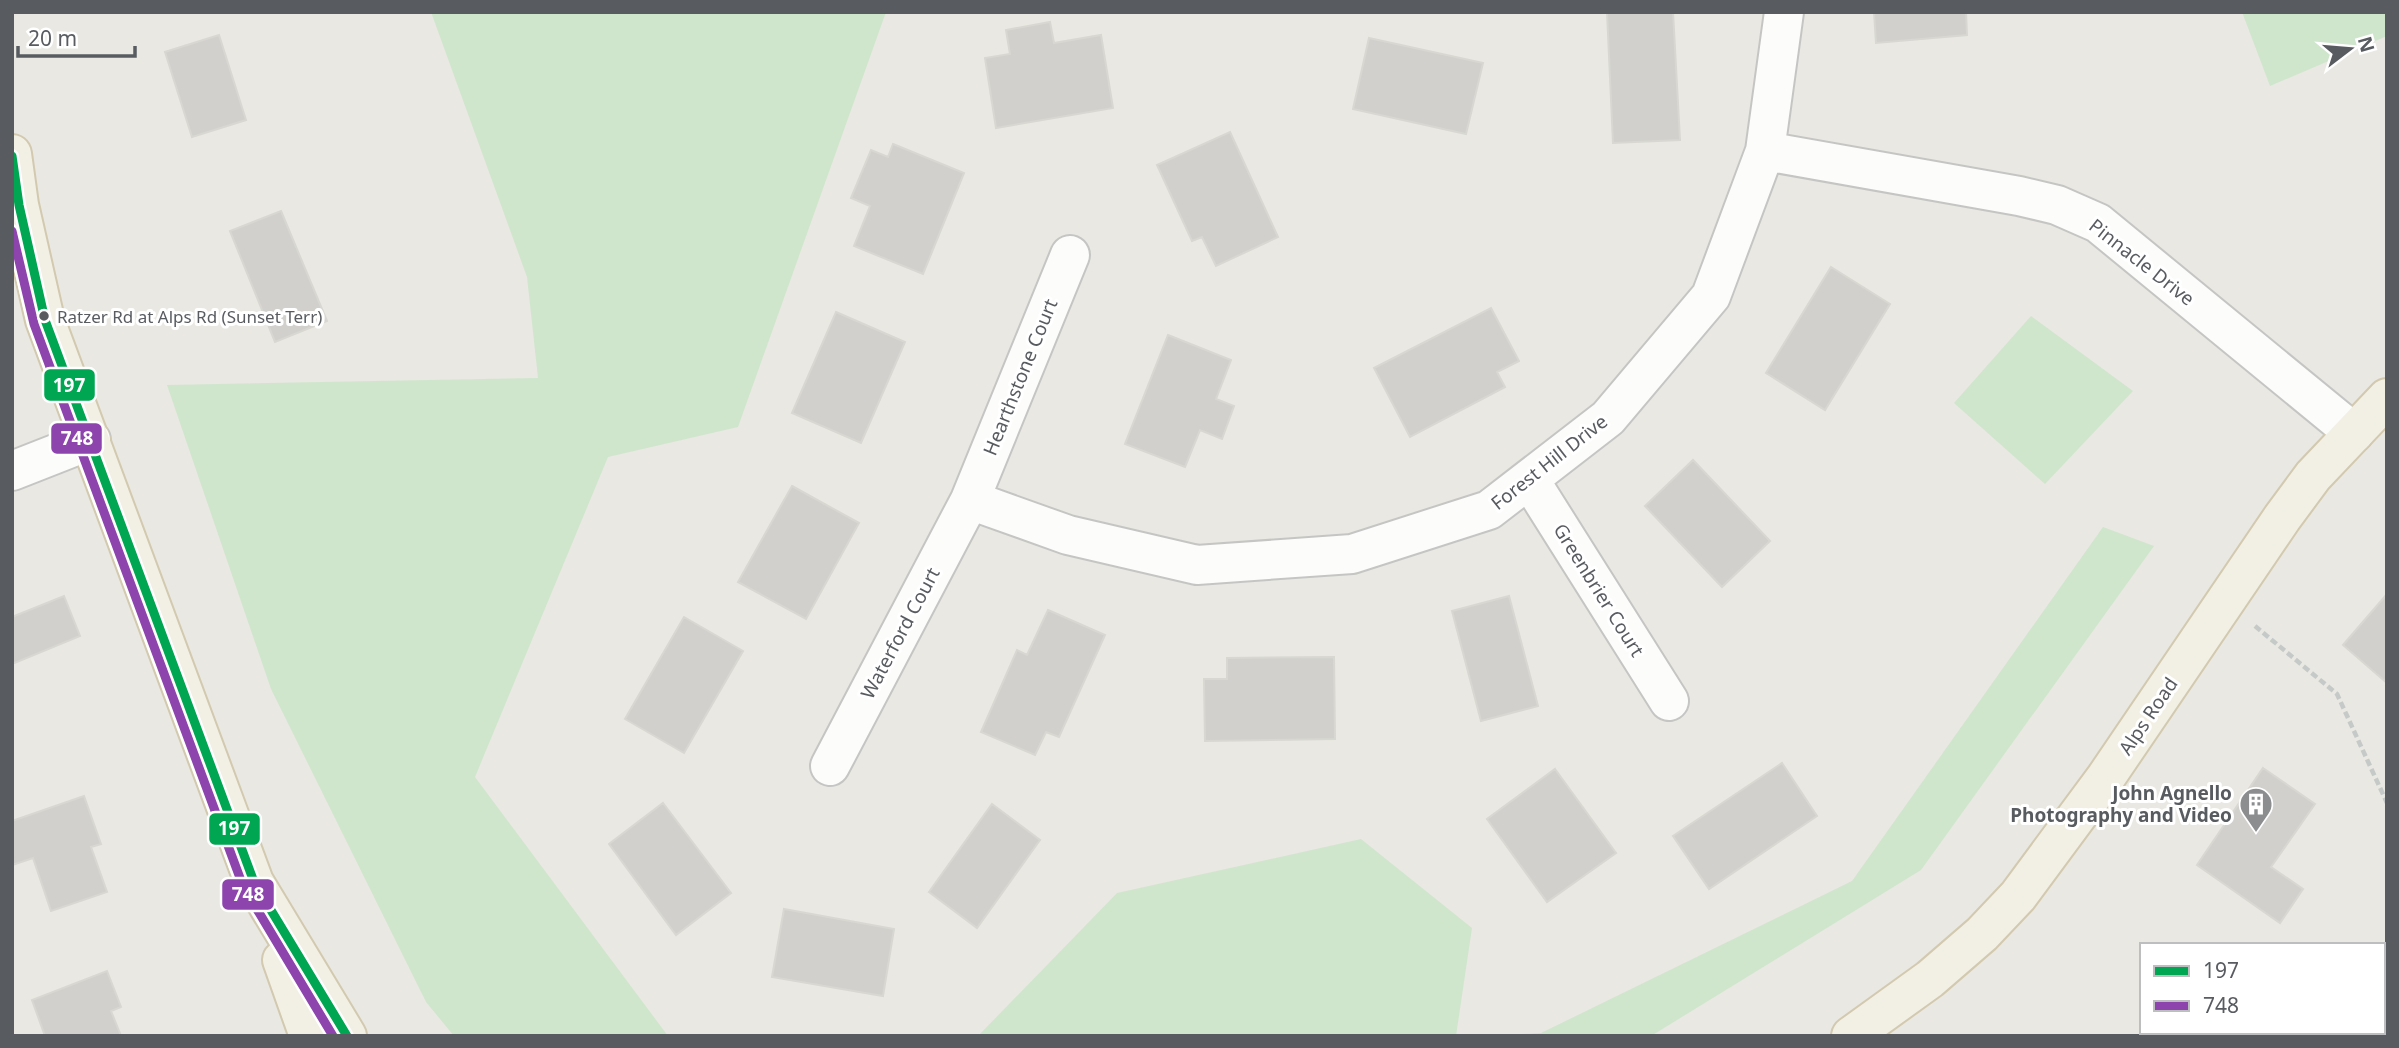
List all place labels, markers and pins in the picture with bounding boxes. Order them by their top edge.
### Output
place label: Ratzer Rd at Alps Rd (Sunset Terr) [57,305,322,328]
marker: Ratzer Rd at Alps Rd (Sunset Terr) [37,309,51,323]
place label: John Agnello Photography and Video [2010,780,2232,828]
building icon: John Agnello Photography and Video [2237,785,2275,834]

